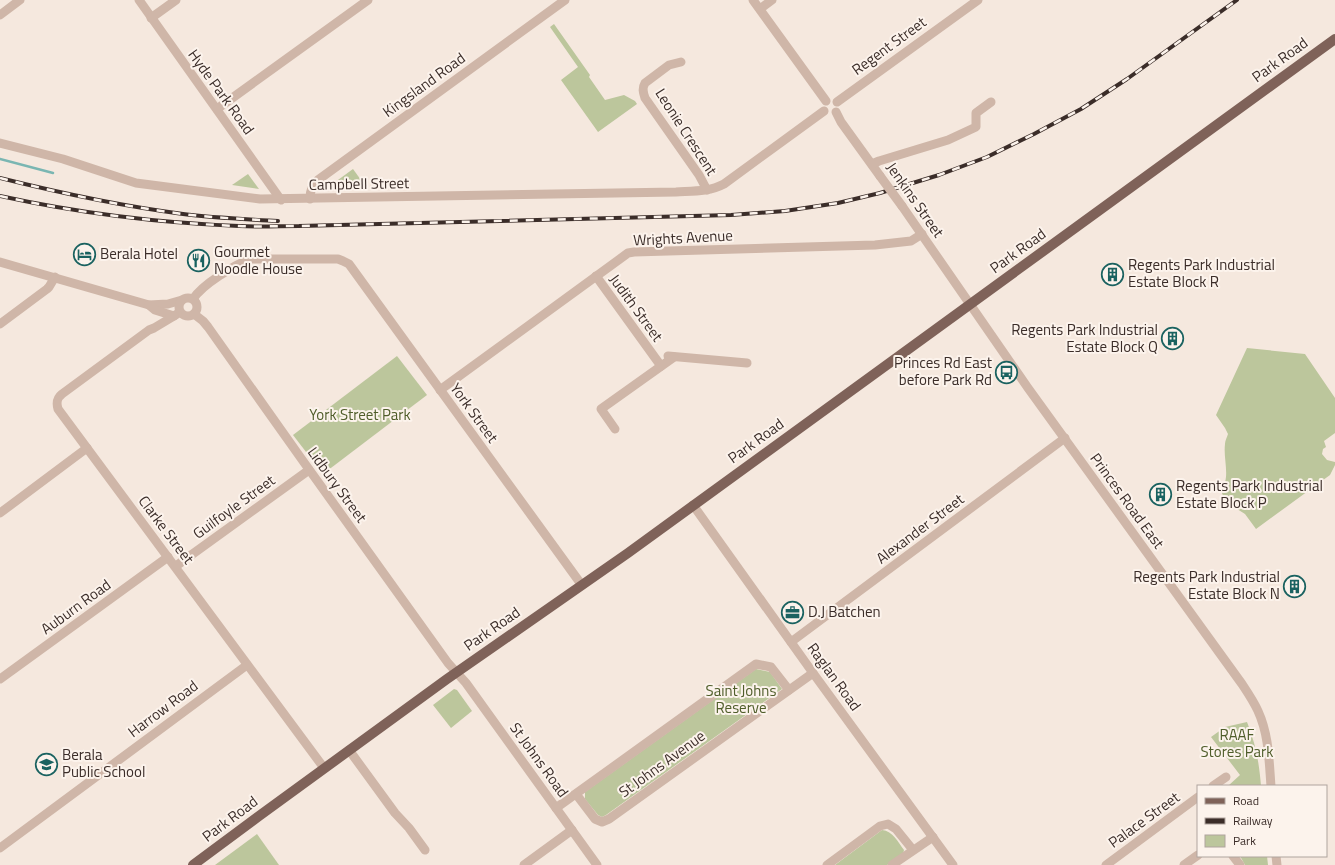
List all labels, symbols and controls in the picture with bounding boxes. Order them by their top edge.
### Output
street label: Regent Street [847,10,931,81]
street label: Park Road [1247,31,1313,88]
street label: Hyde Park Road [183,44,260,139]
street label: Kingsland Road [378,47,470,122]
street label: Leonie Crescent [650,84,724,180]
street label: Jenkins Street [881,157,950,243]
street label: Campbell Street [309,171,410,196]
street label: Park Road [985,222,1051,279]
street label: Wrights Avenue [633,223,733,252]
place label: Gourmet Noodle House [214,240,303,280]
hotel icon: Berala Hotel [71,241,97,267]
place label: Berala Hotel [100,242,178,265]
restaurant icon: Gourmet Noodle House [185,248,211,274]
place label: Regents Park Industrial Estate Block R [1128,253,1275,293]
building icon: Regents Park Industrial Estate Block R [1099,261,1125,287]
street label: Judith Street [604,269,669,347]
place label: Regents Park Industrial Estate Block Q [1011,318,1158,358]
building icon: Regents Park Industrial Estate Block Q [1160,326,1186,352]
place label: Princes Rd East before Park Rd [894,351,993,391]
bus stop icon: Princes Rd East before Park Rd [994,359,1020,385]
street label: York Street [445,378,504,448]
park label: York Street Park [309,403,411,426]
street label: Park Road [723,412,789,469]
street label: Lidbury Street [302,442,373,528]
street label: Princes Road East [1085,448,1171,554]
street label: Guilfoyle Street [188,468,280,544]
place label: Regents Park Industrial Estate Block P [1176,474,1323,514]
building icon: Regents Park Industrial Estate Block P [1147,482,1173,508]
street label: Alexander Street [871,487,969,569]
street label: Clarke Street [133,490,200,569]
place label: Regents Park Industrial Estate Block N [1133,565,1280,605]
street label: Auburn Road [36,573,116,640]
building icon: Regents Park Industrial Estate Block N [1282,573,1308,599]
office icon: D.J Batchen [779,599,805,625]
place label: D.J Batchen [808,600,881,623]
street label: Park Road [459,601,525,657]
street label: Raglan Road [802,638,867,716]
street label: Harrow Road [123,674,203,743]
park label: Saint Johns Reserve [706,679,776,719]
street label: St Johns Road [504,718,574,802]
park label: RAAF Stores Park [1201,723,1273,763]
street label: St Johns Avenue [614,724,710,803]
place label: Berala Public School [62,743,145,783]
school or university icon: Berala Public School [33,751,59,777]
street label: Palace Street [1103,785,1185,853]
legend [1197,785,1327,857]
street label: Park Road [197,790,262,847]
text: Road [1233,791,1259,810]
text: Railway [1233,811,1273,830]
text: Park [1233,831,1256,850]

